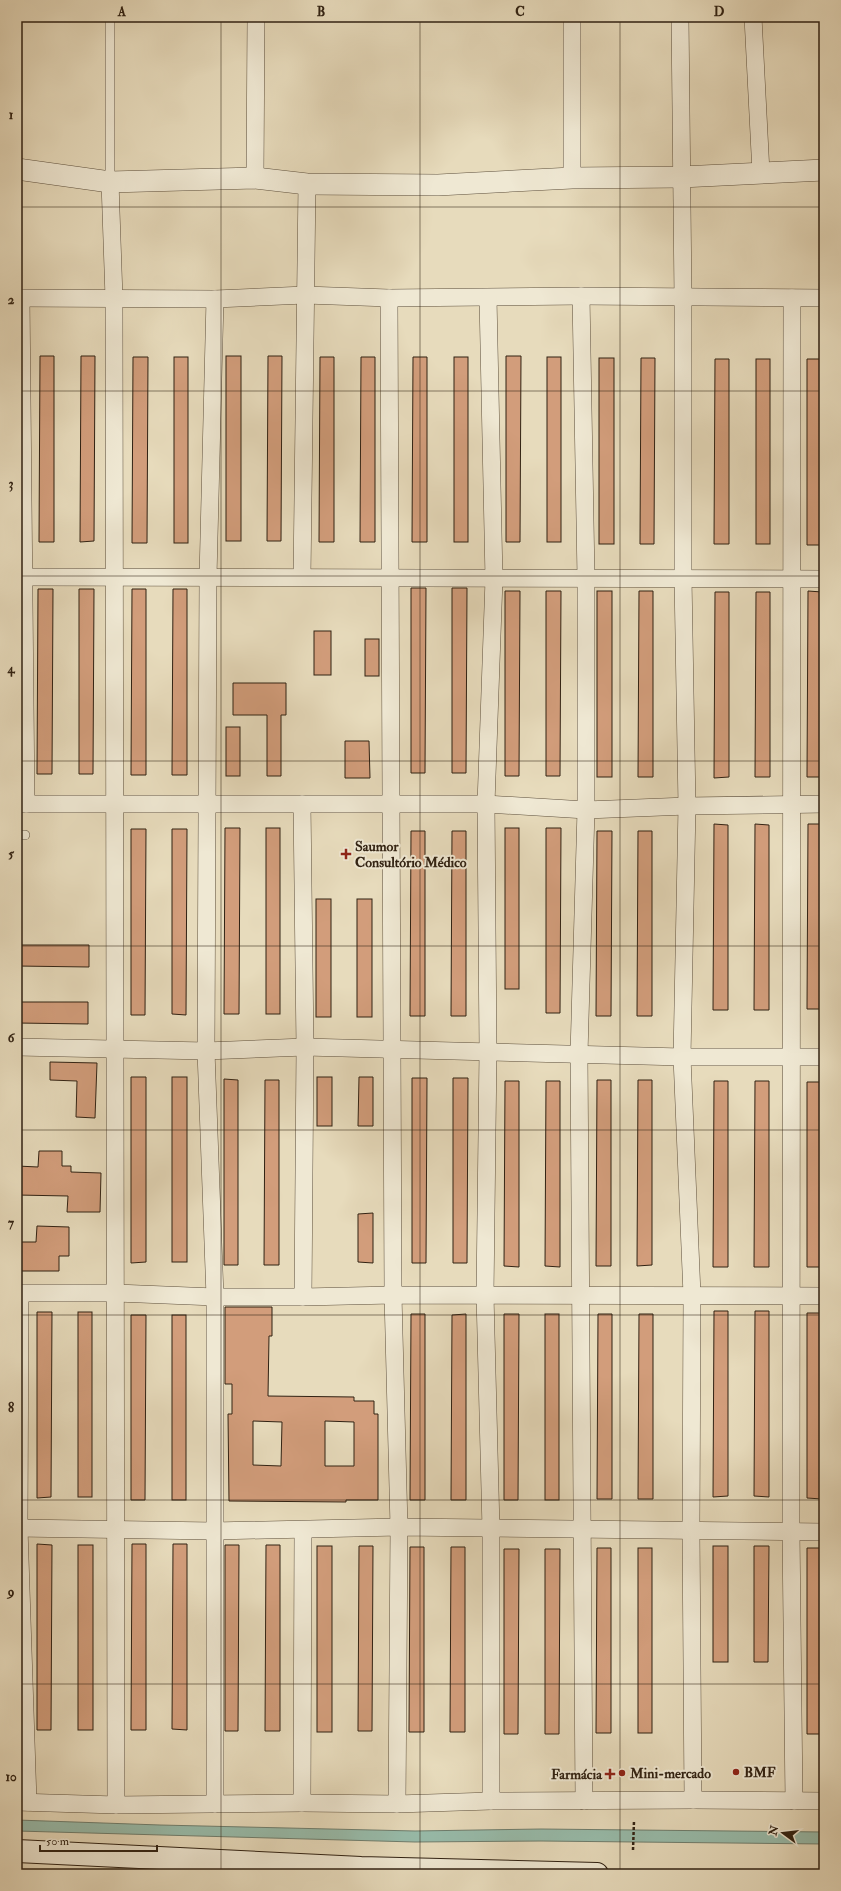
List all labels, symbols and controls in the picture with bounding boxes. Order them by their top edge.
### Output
text: A [117,4,127,20]
text: B [317,4,325,20]
text: C [515,4,525,20]
text: D [714,4,725,20]
text: 1 [9,107,14,123]
text: 2 [8,292,15,308]
text: 3 [9,476,14,492]
text: 4 [6,661,15,677]
place label: Saumor Consultório Médico [355,838,467,871]
text: 5 [8,846,14,862]
marker: Saumor Consultório Médico [340,848,352,860]
text: 6 [8,1030,16,1046]
text: 7 [8,1215,15,1231]
text: 8 [8,1400,14,1416]
text: 9 [6,1584,15,1600]
place label: BMF [744,1764,776,1781]
place label: Mini-mercado [629,1765,711,1782]
place label: Farmácia [551,1766,603,1783]
marker: BMF [731,1767,741,1777]
marker: Mini-mercado [617,1768,627,1778]
text: 10 [5,1769,17,1785]
marker: Farmácia [605,1769,615,1779]
north arrow [763,1813,803,1853]
text: N [766,1823,782,1838]
scale bar [40,1827,157,1853]
text: 50 m [46,1834,70,1849]

